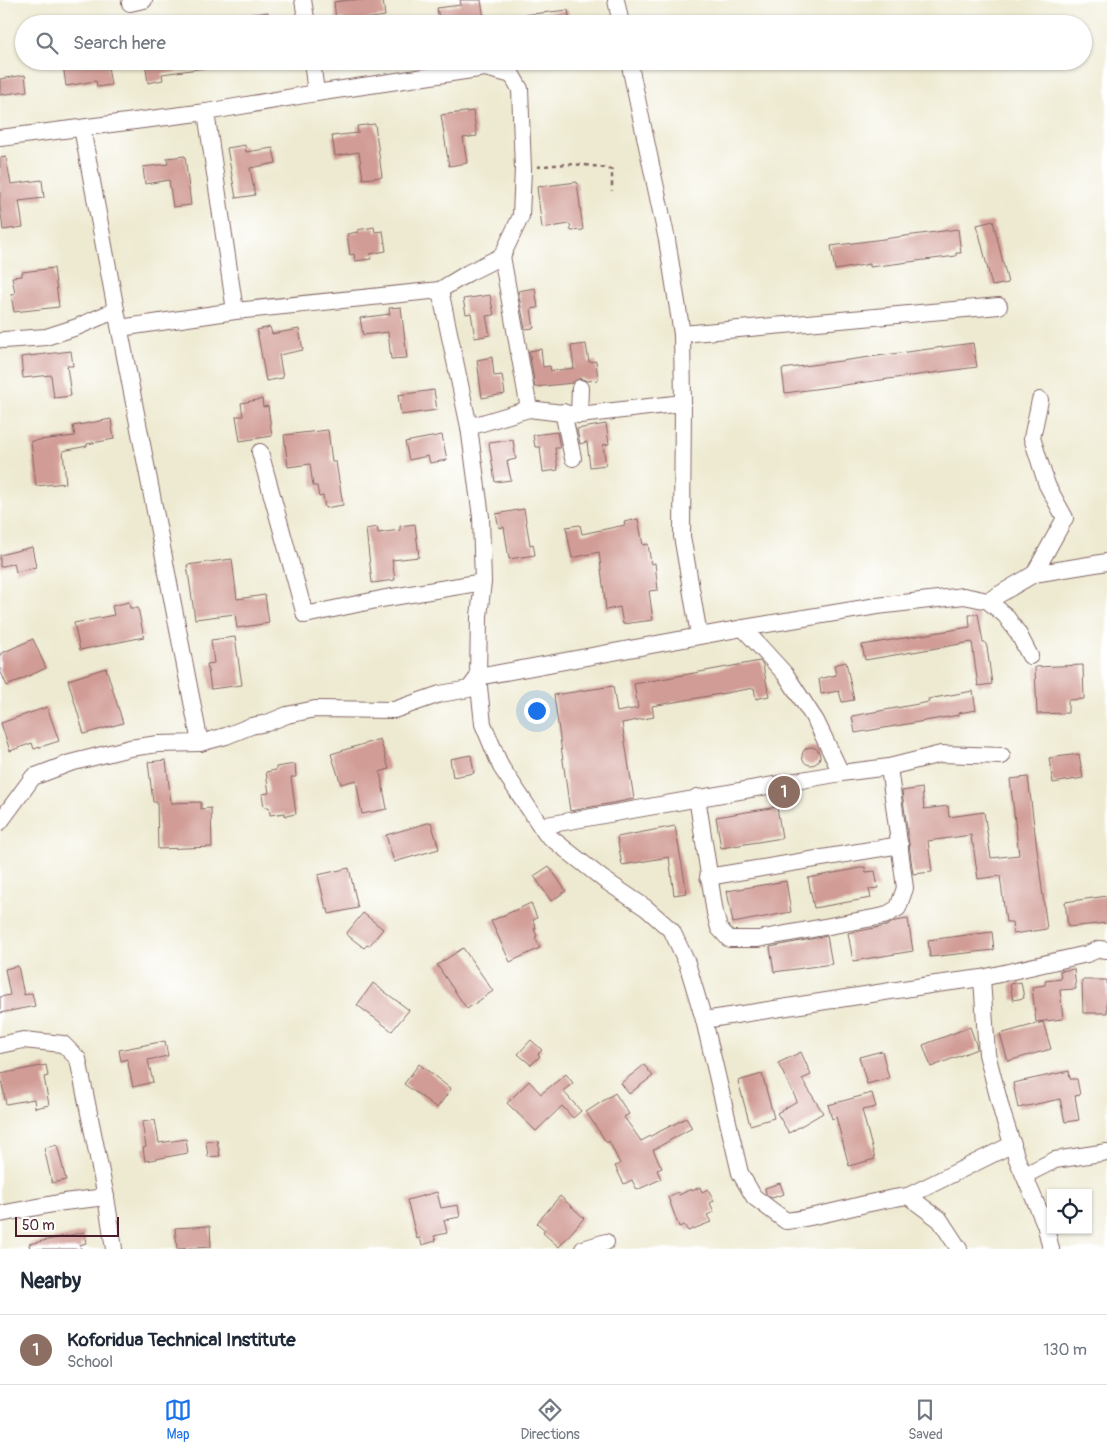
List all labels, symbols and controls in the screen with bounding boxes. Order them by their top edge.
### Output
search box [15,15,1092,70]
icon: search [33,29,61,57]
text: Search here [73,31,166,55]
your location [524,698,550,724]
pin: 1 [768,773,800,811]
map controls [1047,1189,1092,1234]
button: locate [1047,1189,1092,1234]
scale bar [15,1214,119,1237]
text: 50 m [22,1217,55,1234]
text: Nearby [20,1268,81,1295]
text: Koforidua Technical Institute [67,1328,296,1352]
text: 1 [33,1340,39,1360]
text: 130 m [1043,1340,1087,1360]
text: School [67,1352,113,1372]
tab: Map [164,1396,192,1443]
tab: Directions [520,1396,580,1443]
tab: Saved [908,1396,943,1443]

